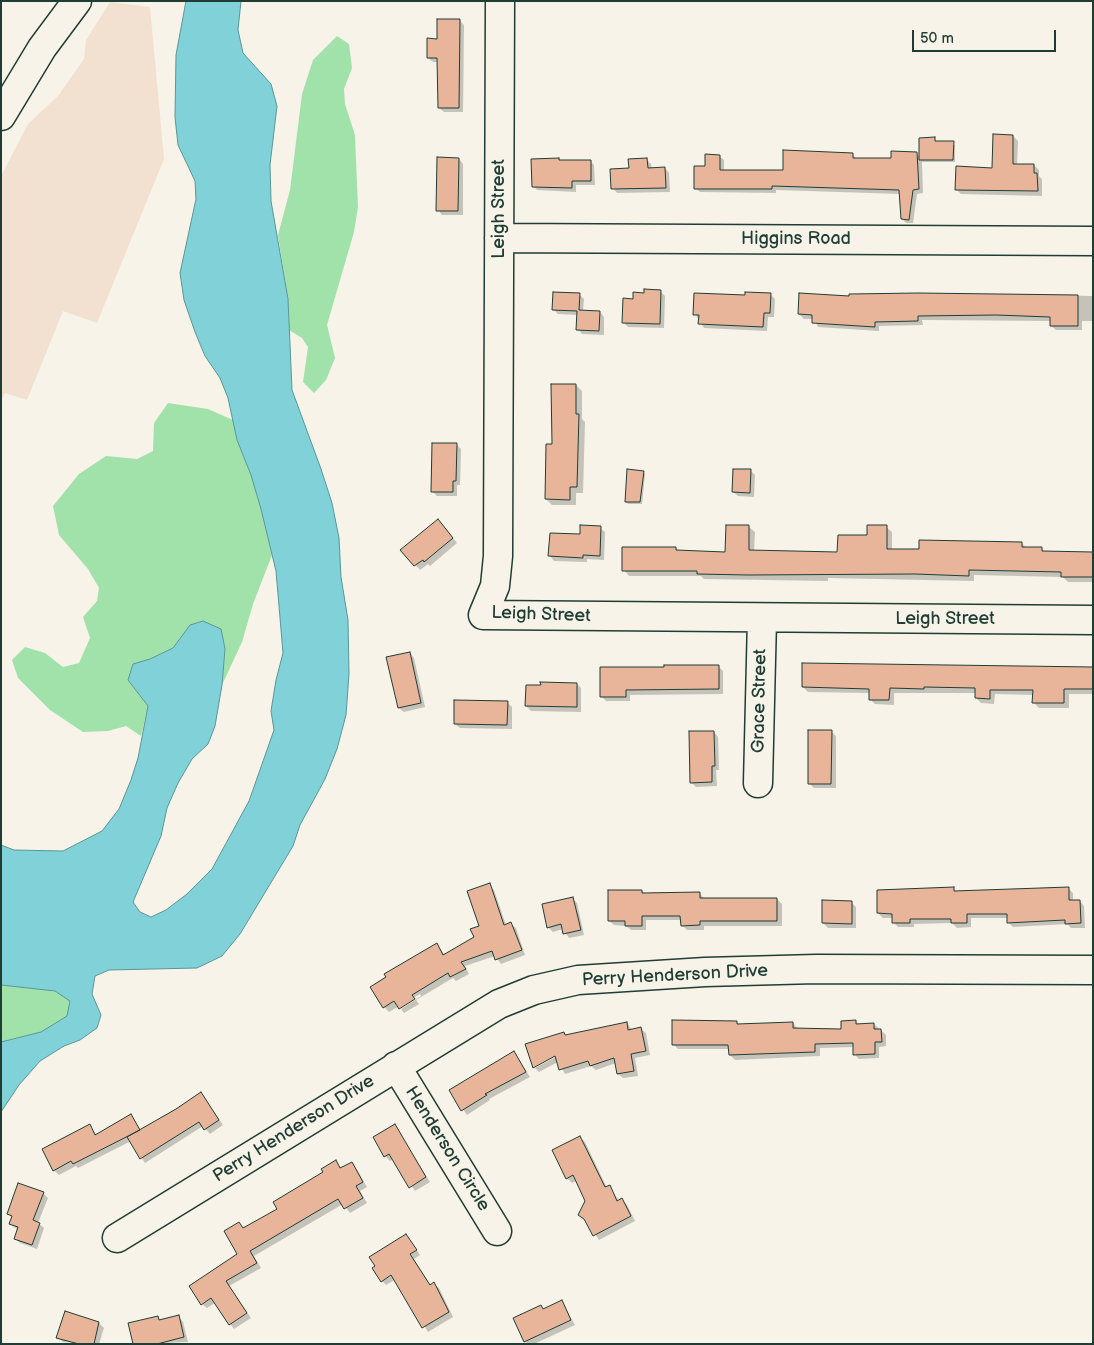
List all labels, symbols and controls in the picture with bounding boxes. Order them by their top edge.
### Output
scale bar [914,20,1058,52]
text: 50 m [920,29,954,48]
street label: Leigh Street [488,159,510,259]
street label: Higgins Road [741,228,851,250]
street label: Leigh Street [491,602,591,628]
street label: Leigh Street [895,608,995,630]
street label: Grace Street [748,649,772,753]
street label: Perry Henderson Drive [582,960,768,992]
street label: Perry Henderson Drive [209,1071,379,1187]
street label: Henderson Circle [400,1083,494,1215]

